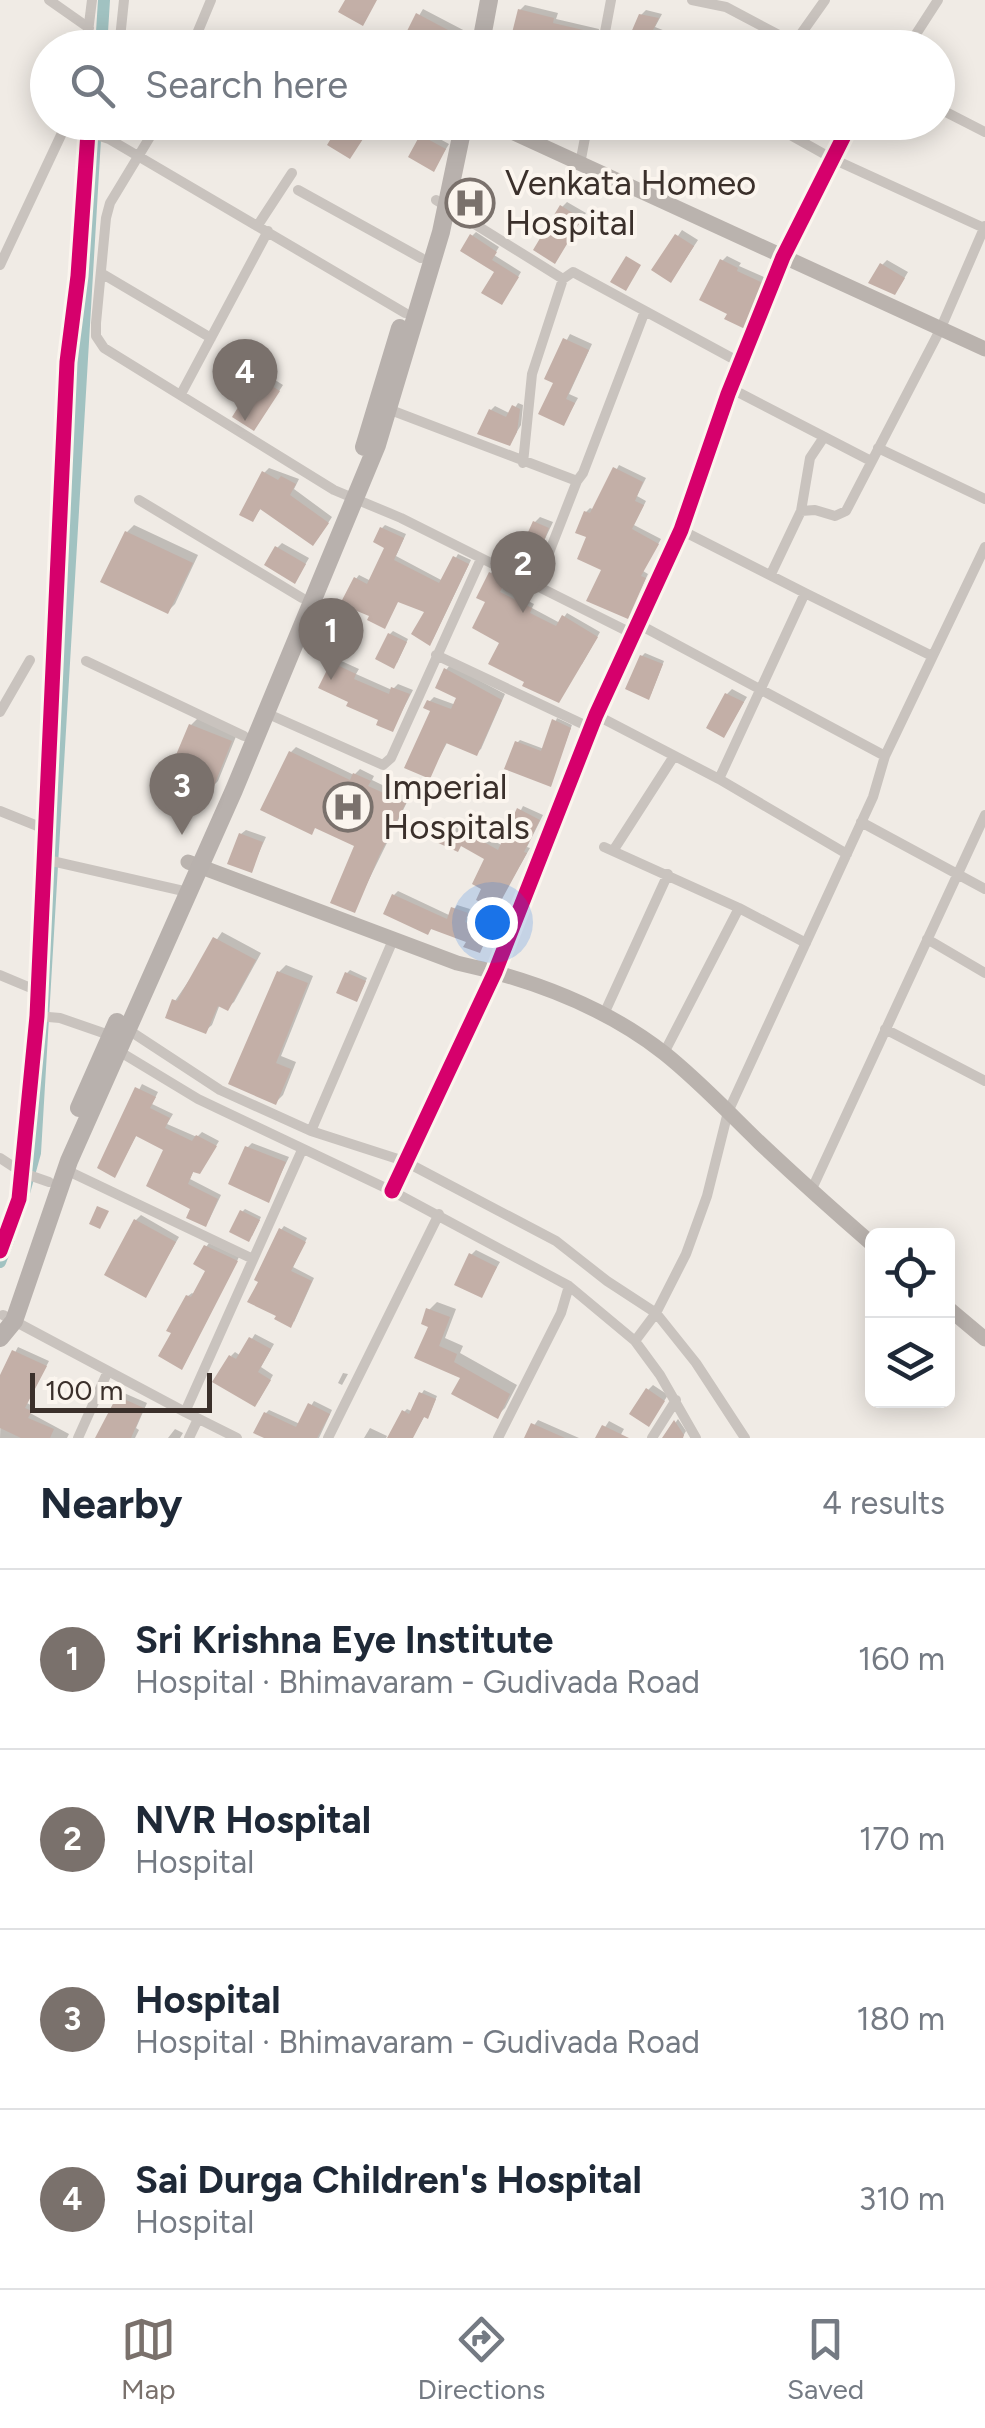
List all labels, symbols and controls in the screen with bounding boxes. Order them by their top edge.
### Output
search box [30,30,955,140]
icon: search [65,58,120,113]
text: Search here [145,62,348,108]
place label: Venkata Homeo Hospital [505,162,756,244]
hospital icon: Venkata Homeo Hospital [444,177,496,229]
pin: 4 [212,338,278,421]
pin: 2 [490,530,556,613]
pin: 1 [298,598,364,680]
pin: 3 [150,752,214,835]
place label: Imperial Hospitals [383,766,530,848]
hospital icon: Imperial Hospitals [322,781,374,833]
your location [467,897,518,948]
map controls [865,1228,955,1408]
button: locate [865,1228,955,1318]
button: layers [865,1318,955,1408]
scale bar [30,1368,212,1412]
text: 100 m [45,1373,123,1407]
text: Nearby [40,1478,182,1529]
text: 4 results [822,1484,945,1522]
text: Sri Krishna Eye Institute [135,1617,553,1663]
text: 1 [66,1640,79,1678]
text: 160 m [858,1640,945,1678]
text: Hospital · Bhimavaram - Gudivada Road [135,1663,700,1701]
text: NVR Hospital [135,1797,371,1843]
text: 2 [63,1820,82,1858]
text: 170 m [859,1820,945,1858]
text: Hospital [135,1843,254,1881]
text: Hospital [135,1977,281,2023]
text: 3 [64,2000,81,2038]
text: 180 m [856,2000,945,2038]
text: Hospital · Bhimavaram - Gudivada Road [135,2023,700,2061]
text: Sai Durga Children's Hospital [135,2157,642,2203]
text: 4 [62,2180,83,2218]
text: 310 m [859,2180,945,2218]
text: Hospital [135,2203,254,2241]
tab: Map [121,2312,176,2406]
tab: Directions [418,2312,545,2406]
tab: Saved [787,2312,864,2406]

